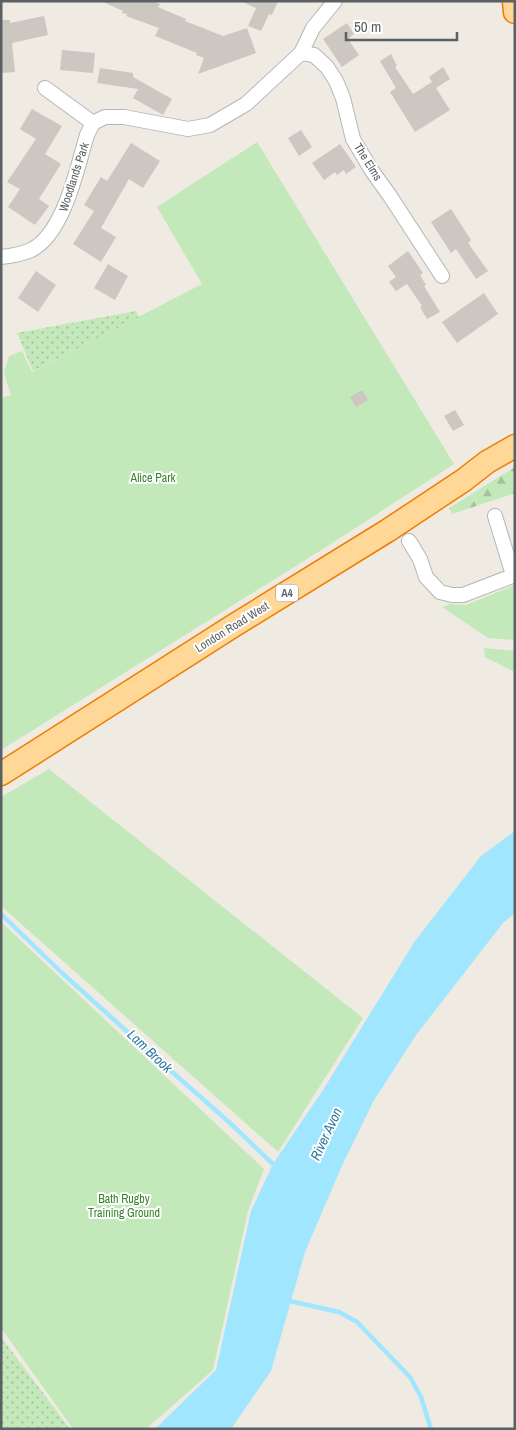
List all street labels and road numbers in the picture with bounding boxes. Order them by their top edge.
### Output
street label: Woodlands Park [55,140,93,214]
street label: The Elms [350,140,386,184]
road number: A4 [276,584,298,602]
street label: London Road West [192,598,272,656]

